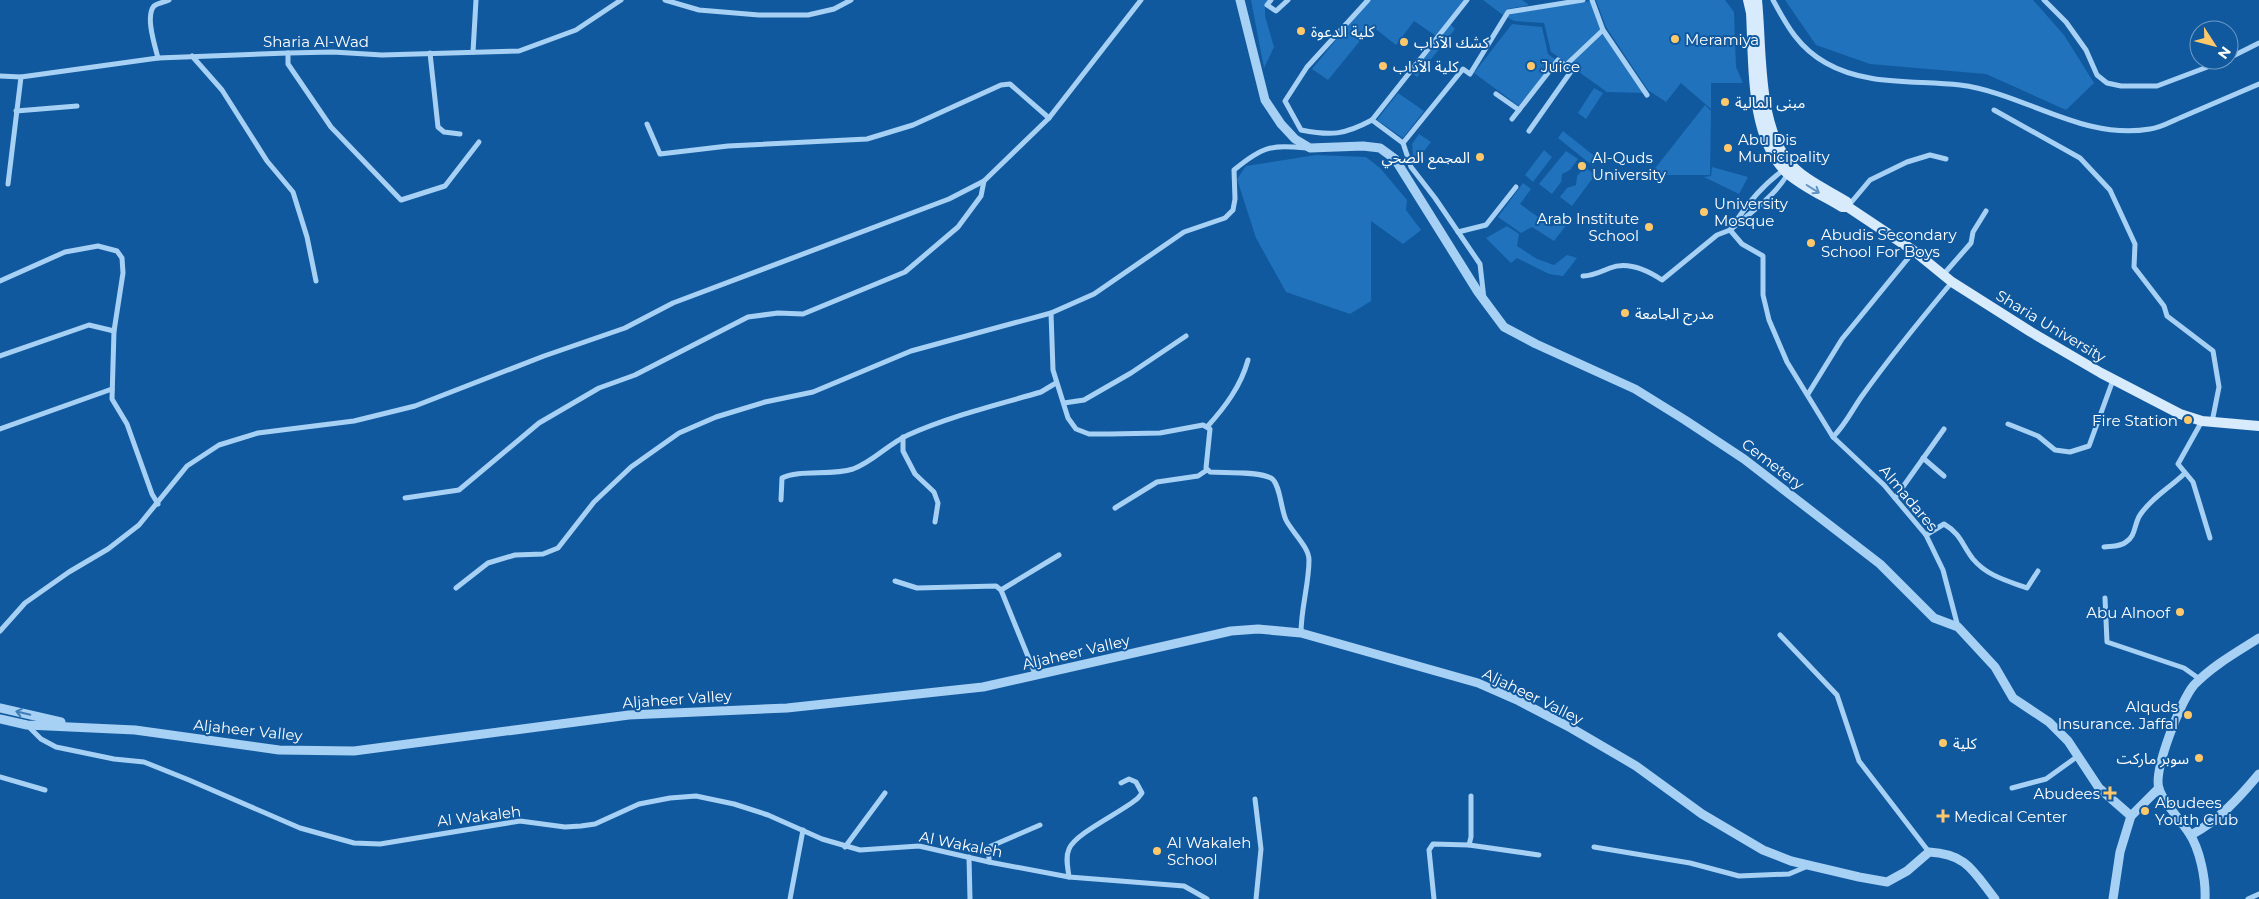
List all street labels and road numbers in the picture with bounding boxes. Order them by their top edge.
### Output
street label: Sharia Al-Wad [263,32,369,51]
street label: Sharia University [1993,286,2110,367]
street label: Cemetery [1738,434,1809,494]
street label: Almadares [1876,461,1942,535]
street label: Aljaheer Valley [1020,630,1132,674]
street label: Aljaheer Valley [1480,663,1587,729]
street label: Aljaheer Valley [622,686,733,712]
street label: Aljaheer Valley [192,715,304,745]
street label: Al Wakaleh [436,801,522,831]
street label: Al Wakaleh [918,827,1004,861]

